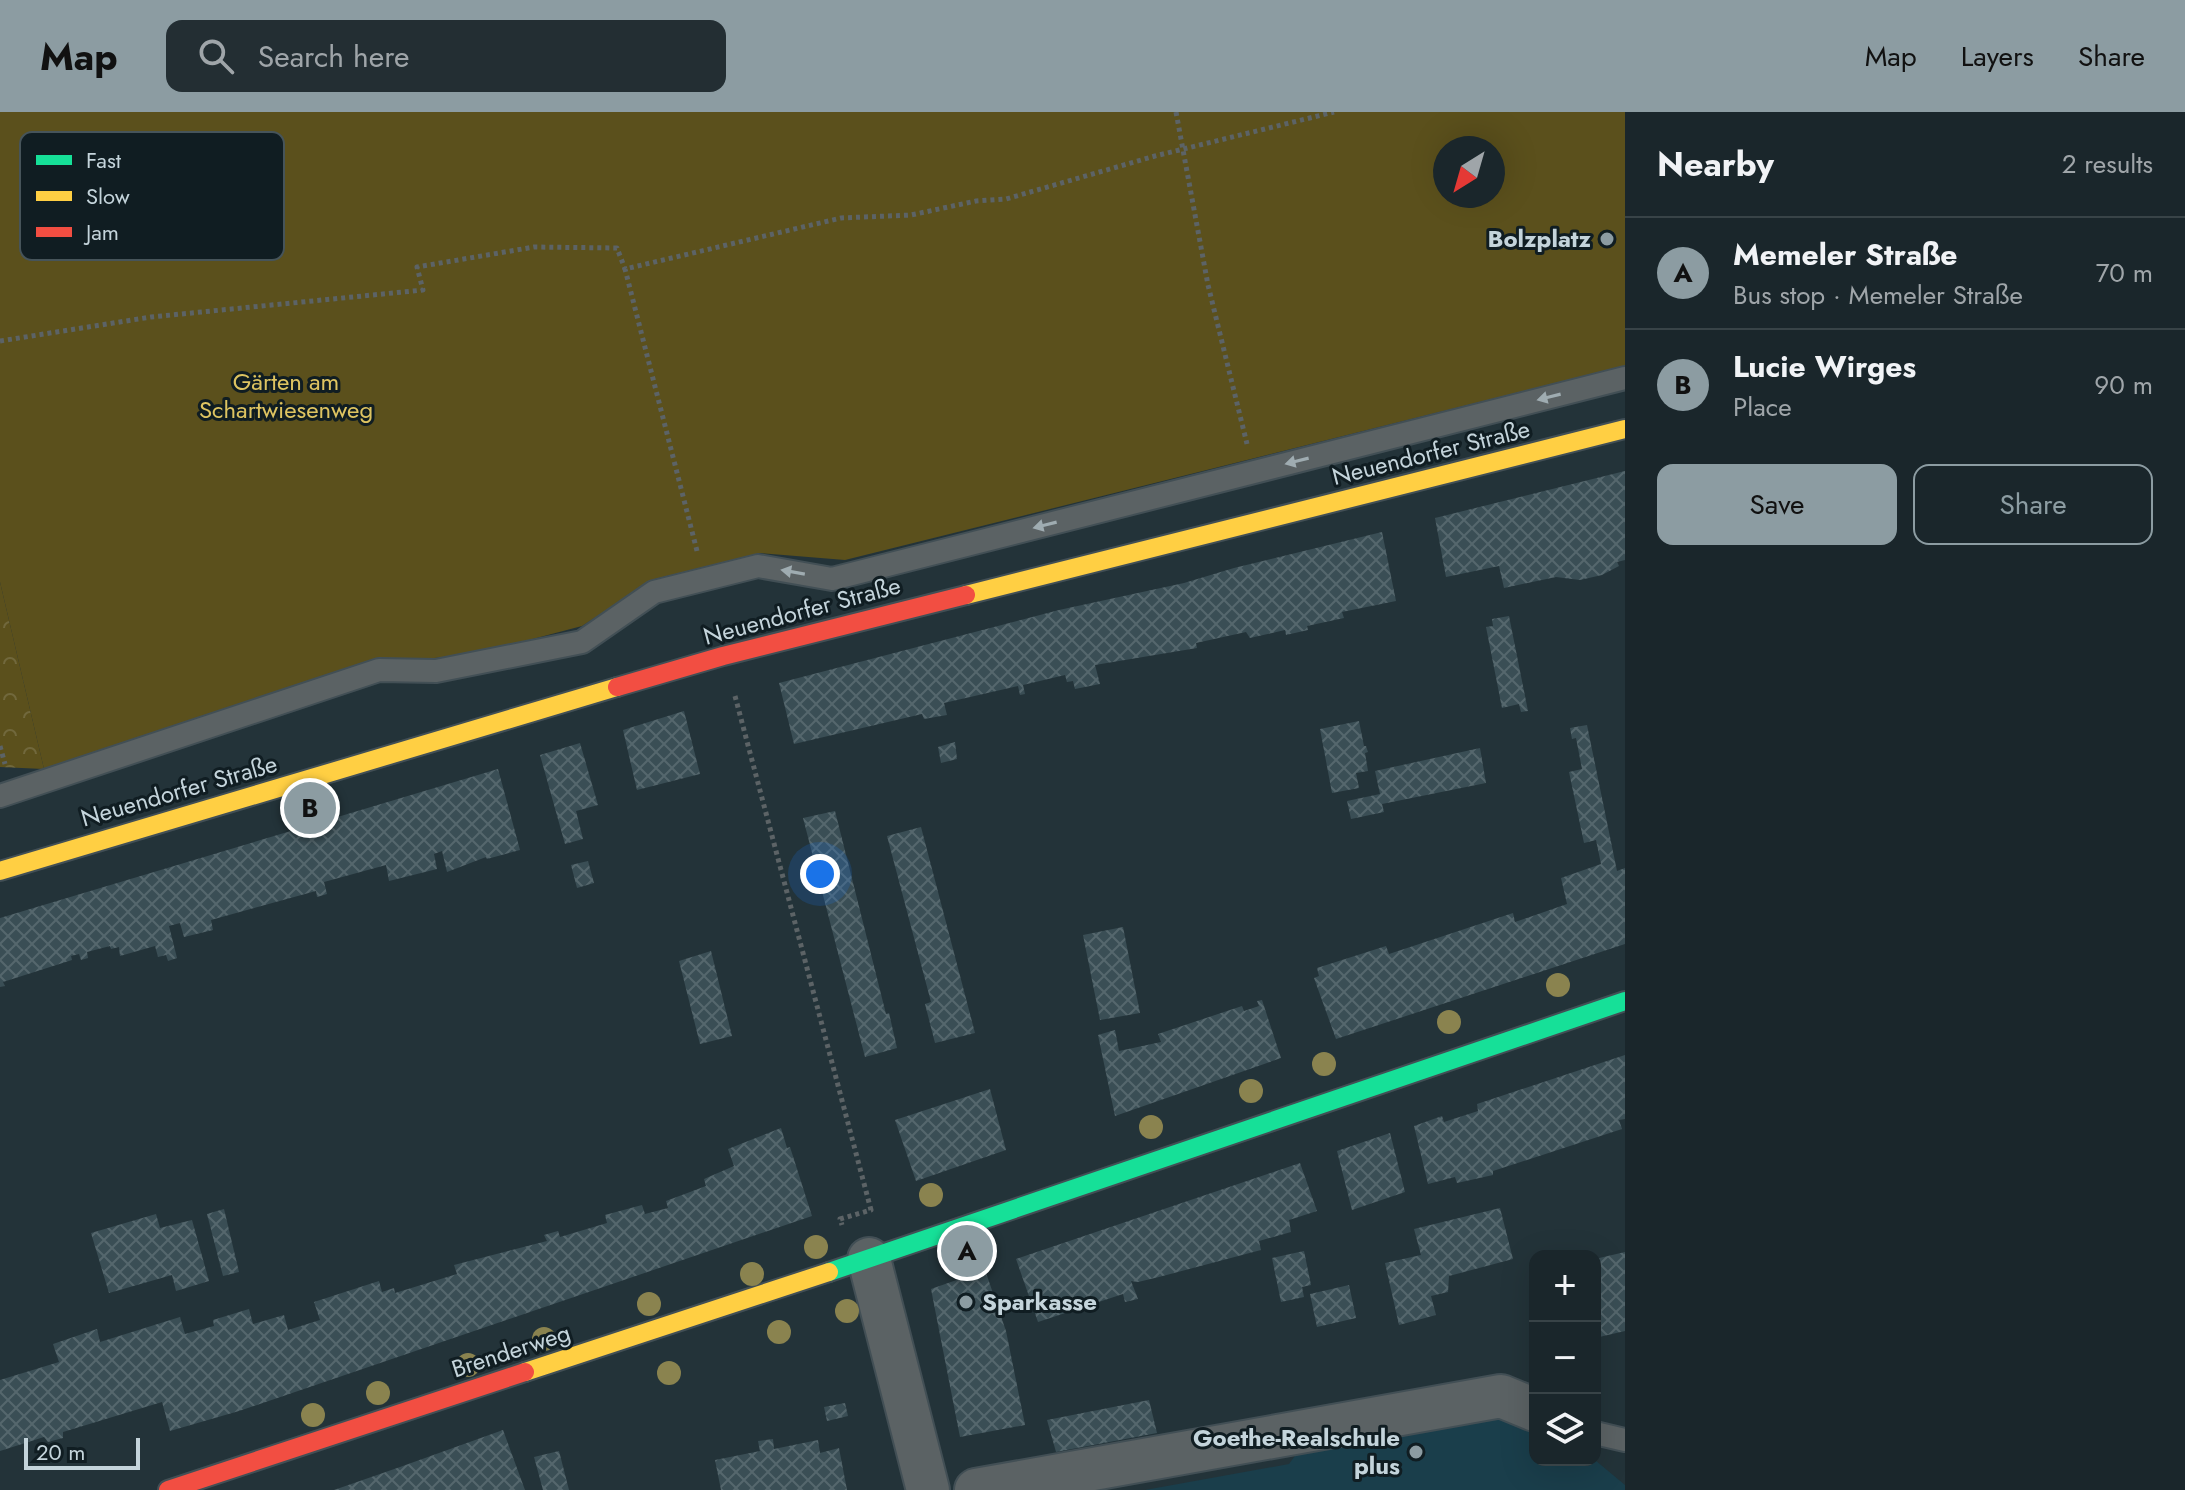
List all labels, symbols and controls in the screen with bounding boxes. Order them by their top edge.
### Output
search box [166,20,726,92]
text: Map [40,29,118,84]
icon: search [194,34,238,78]
text: Search here [258,35,410,78]
text: Map [1865,36,1917,77]
text: Layers [1961,36,2034,77]
text: Share [2078,36,2145,77]
legend [20,132,284,260]
north arrow [1433,136,1505,208]
text: Nearby [1657,140,1774,189]
text: Fast [86,144,122,176]
text: 2 results [2062,145,2153,183]
text: Slow [86,180,130,212]
text: Jam [83,216,119,248]
place label: Bolzplatz [1488,221,1591,256]
marker: Bolzplatz [1598,230,1616,248]
text: Memeler Straße [1733,233,1957,276]
text: A [1673,254,1693,292]
text: 70 m [2096,254,2153,292]
text: Bus stop · Memeler Straße [1733,276,2023,314]
text: Lucie Wirges [1733,345,1916,388]
park label: Gärten am Schartwiesenweg [199,364,373,427]
text: B [1674,366,1692,404]
text: 90 m [2094,366,2153,404]
text: Place [1733,388,1792,426]
one-way arrow [1537,392,1562,404]
street label: Neuendorfer Straße [1328,411,1534,494]
one-way arrow [1285,456,1310,468]
button: Save [1657,464,1897,545]
button: Share [1913,464,2153,545]
one-way arrow [1033,519,1058,532]
one-way arrow [780,566,805,578]
street label: Neuendorfer Straße [699,567,904,654]
street label: Neuendorfer Straße [77,746,281,835]
pin: B [284,778,336,838]
your location [800,854,840,894]
pin: A [941,1221,993,1281]
map controls [1529,1250,1601,1466]
button: + [1529,1250,1601,1322]
place label: Sparkasse [982,1284,1097,1319]
marker: Sparkasse [957,1293,975,1311]
street label: Brenderweg [447,1315,575,1386]
button: − [1529,1322,1601,1394]
button: layers [1529,1394,1601,1466]
place label: Goethe-Realschule plus [1193,1420,1400,1483]
scale bar [24,1434,140,1470]
text: 20 m [36,1436,85,1468]
marker: Goethe-Realschule plus [1407,1443,1425,1461]

